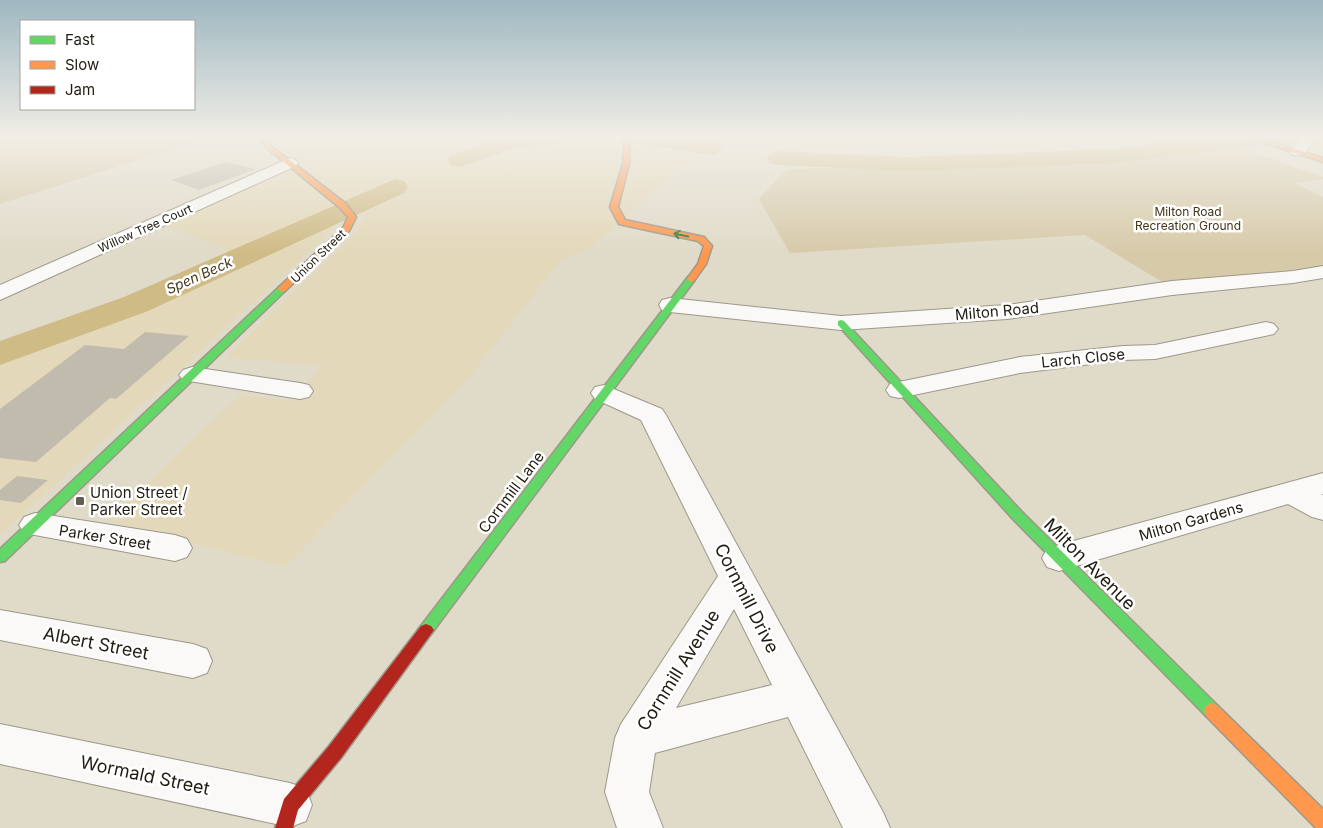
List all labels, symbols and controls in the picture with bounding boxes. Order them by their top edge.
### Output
legend [20,20,195,110]
text: Fast [65,30,95,49]
text: Slow [65,55,99,74]
text: Jam [65,80,95,99]
street label: Willow Tree Court [96,201,194,255]
park label: Milton Road Recreation Ground [1135,204,1241,233]
street label: Union Street [287,226,349,286]
one-way arrow [674,230,690,239]
water label: Spen Beck [163,253,235,297]
street label: Milton Road [954,298,1040,324]
street label: Larch Close [1040,344,1126,372]
street label: Cornmill Lane [474,447,548,537]
place label: Union Street / Parker Street [90,483,188,519]
marker: Union Street / Parker Street [74,495,86,507]
street label: Milton Gardens [1137,497,1245,545]
street label: Milton Avenue [1040,514,1140,614]
street label: Parker Street [58,520,152,554]
street label: Cornmill Drive [710,540,784,656]
street label: Cornmill Avenue [632,606,724,734]
street label: Albert Street [41,622,151,664]
street label: Wormald Street [78,751,212,799]

